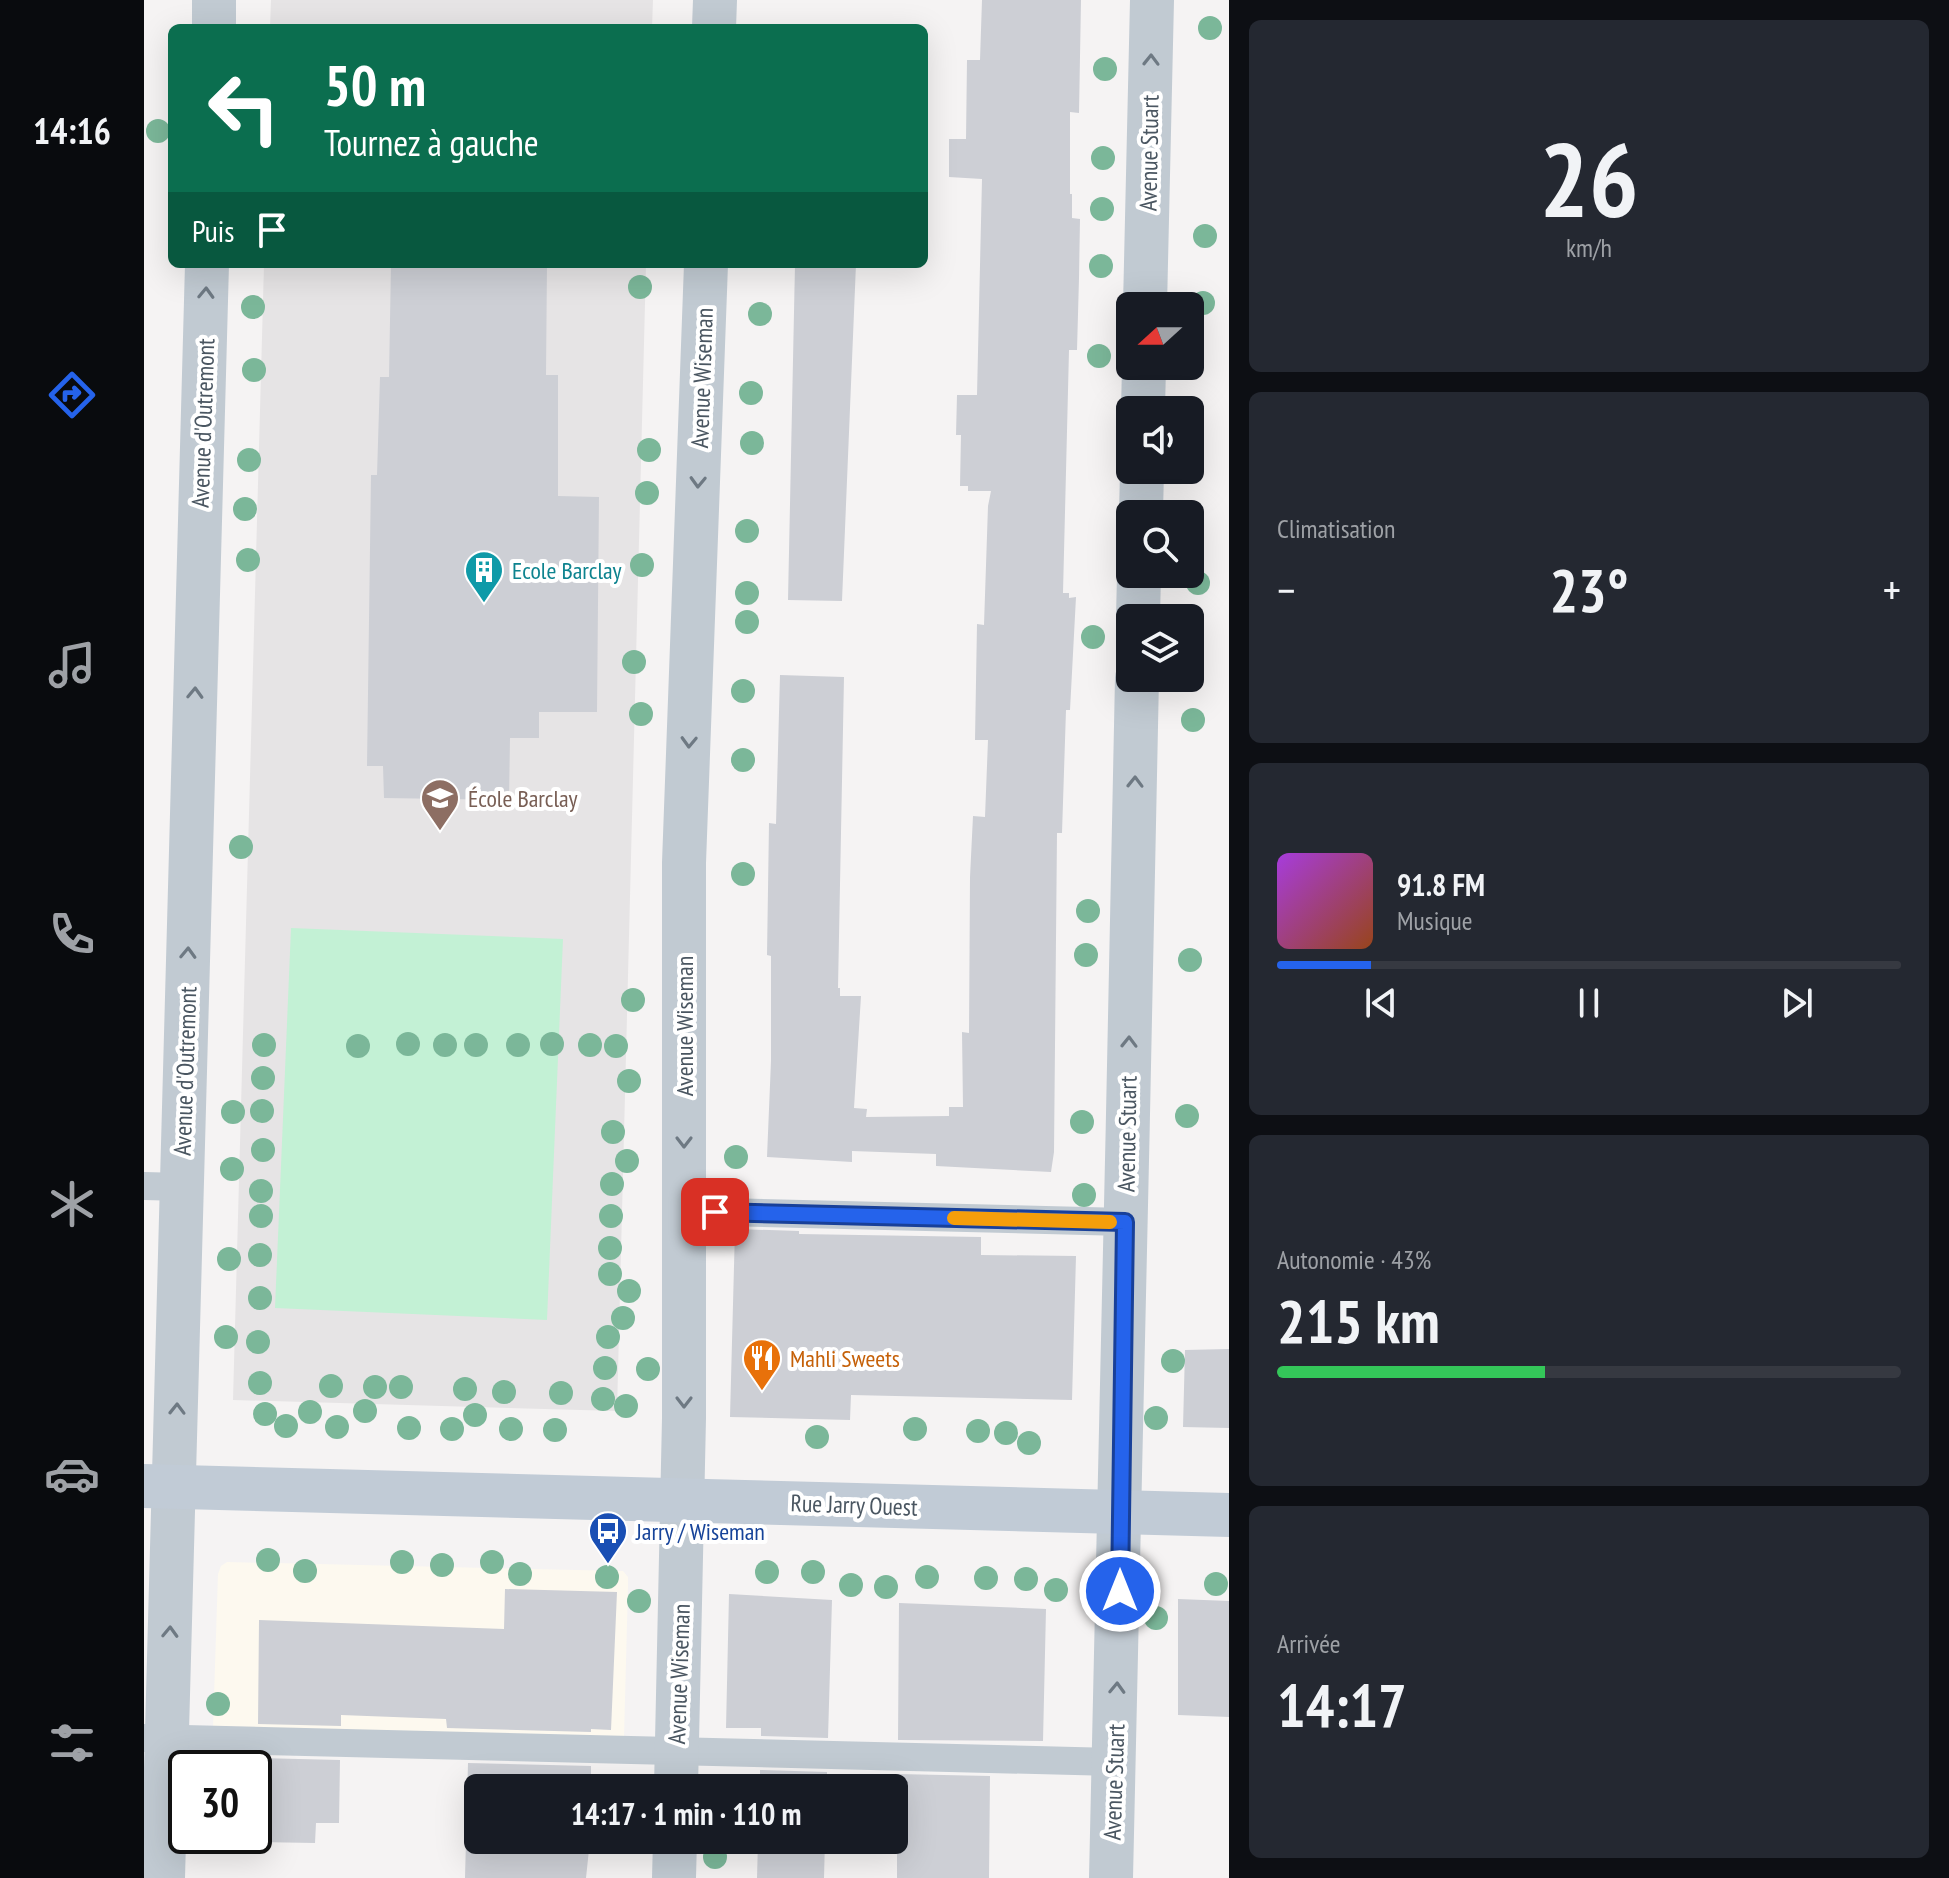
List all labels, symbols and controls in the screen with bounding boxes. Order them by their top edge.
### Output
text: 50 m [324,49,426,121]
one-way arrow [1142,53,1159,66]
icon: left [192,56,296,160]
street label: Avenue Stuart [1132,94,1166,211]
text: 14:16 [33,107,111,154]
text: 26 [1539,111,1639,246]
text: Tournez à gauche [324,119,539,166]
icon: arrive [250,208,294,252]
text: Puis [192,211,234,250]
text: km/h [1566,231,1612,264]
one-way arrow [198,286,215,299]
north arrow [1116,292,1204,380]
map controls [1116,292,1204,692]
street label: Avenue Wiseman [684,307,720,449]
street label: Avenue d'Outremont [185,337,221,508]
icon: directions [44,367,100,423]
button: sound [1116,396,1204,484]
one-way arrow [690,476,707,489]
button: search [1116,500,1204,588]
text: Climatisation [1277,512,1395,545]
building icon: Ecole Barclay [463,549,505,604]
text: 23° [1549,551,1629,629]
place label: Ecole Barclay [512,555,622,586]
text: − [1277,561,1295,618]
text: + [1883,561,1901,618]
button: layers [1116,604,1204,692]
icon: music [44,637,100,693]
one-way arrow [187,686,204,699]
one-way arrow [680,736,697,749]
one-way arrow [1126,775,1143,788]
school or university icon: École Barclay [419,777,461,832]
place label: École Barclay [468,783,578,814]
text: 91.8 FM [1397,865,1485,904]
text: Musique [1397,904,1473,937]
icon: phone [44,906,100,962]
one-way arrow [180,946,197,959]
street label: Avenue Wiseman [669,956,700,1096]
icon: previous [1359,981,1403,1025]
icon: pause [1567,981,1611,1025]
icon: next [1775,981,1819,1025]
street label: Avenue d'Outremont [167,985,203,1156]
one-way arrow [1120,1035,1138,1048]
street label: Avenue Stuart [1110,1075,1144,1192]
one-way arrow [675,1136,693,1149]
icon: climate [44,1176,100,1232]
pin [681,1178,749,1246]
icon: arrive [693,1190,737,1234]
text: Autonomie · 43% [1277,1243,1431,1276]
text: 215 km [1277,1282,1440,1360]
restaurant icon: Mahli Sweets [741,1337,783,1392]
place label: Mahli Sweets [790,1343,900,1374]
one-way arrow [675,1396,693,1409]
one-way arrow [168,1402,185,1415]
icon: car [44,1446,100,1502]
street label: Rue Jarry Ouest [790,1487,918,1523]
bus stop icon: Jarry / Wiseman [587,1510,629,1565]
place label: Jarry / Wiseman [635,1516,765,1547]
position arrow [1078,1549,1162,1633]
street label: Avenue Wiseman [661,1603,697,1745]
one-way arrow [162,1625,179,1638]
text: Arrivée [1277,1627,1341,1660]
text: 14:17 [1277,1666,1407,1744]
one-way arrow [1108,1681,1125,1694]
icon: filters [44,1715,100,1771]
street label: Avenue Stuart [1096,1723,1132,1841]
speed limit sign: 30 [168,1750,272,1854]
text: 14:17 · 1 min · 110 m [571,1794,801,1833]

